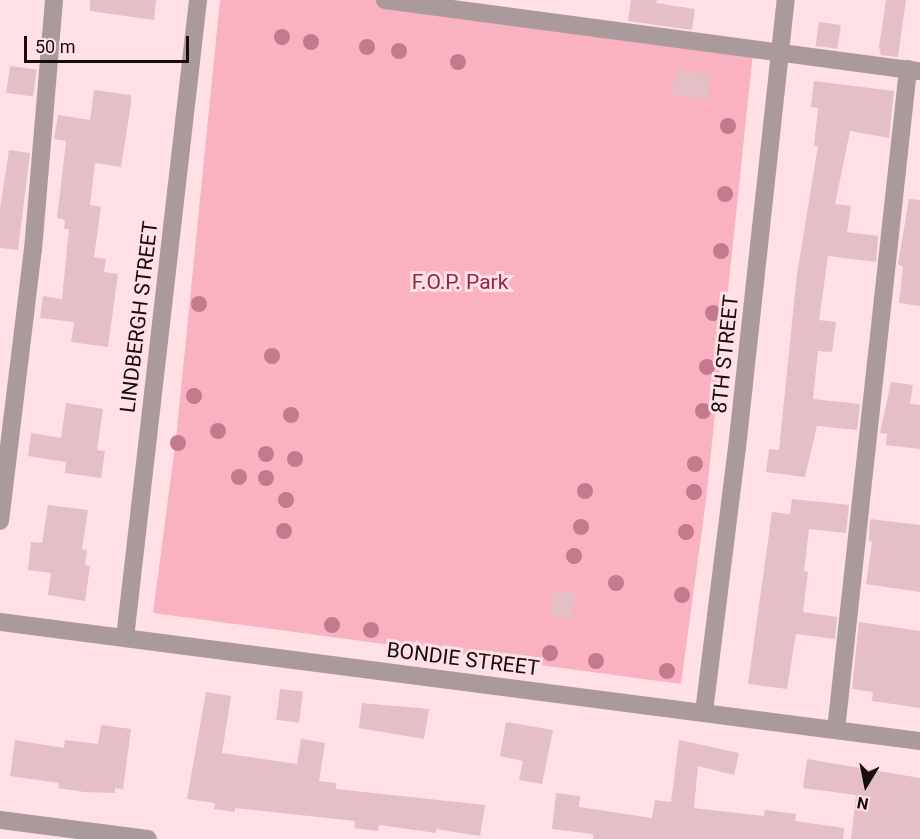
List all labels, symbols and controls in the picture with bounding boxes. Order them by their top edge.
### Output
scale bar [27,24,192,62]
text: 50 m [35,36,75,57]
street label: LINDBERGH STREET [115,220,163,414]
park label: F.O.P. Park [412,269,508,295]
street label: 8TH STREET [706,293,744,415]
street label: BONDIE STREET [385,637,541,681]
north arrow [836,755,896,815]
text: N [856,793,870,814]

